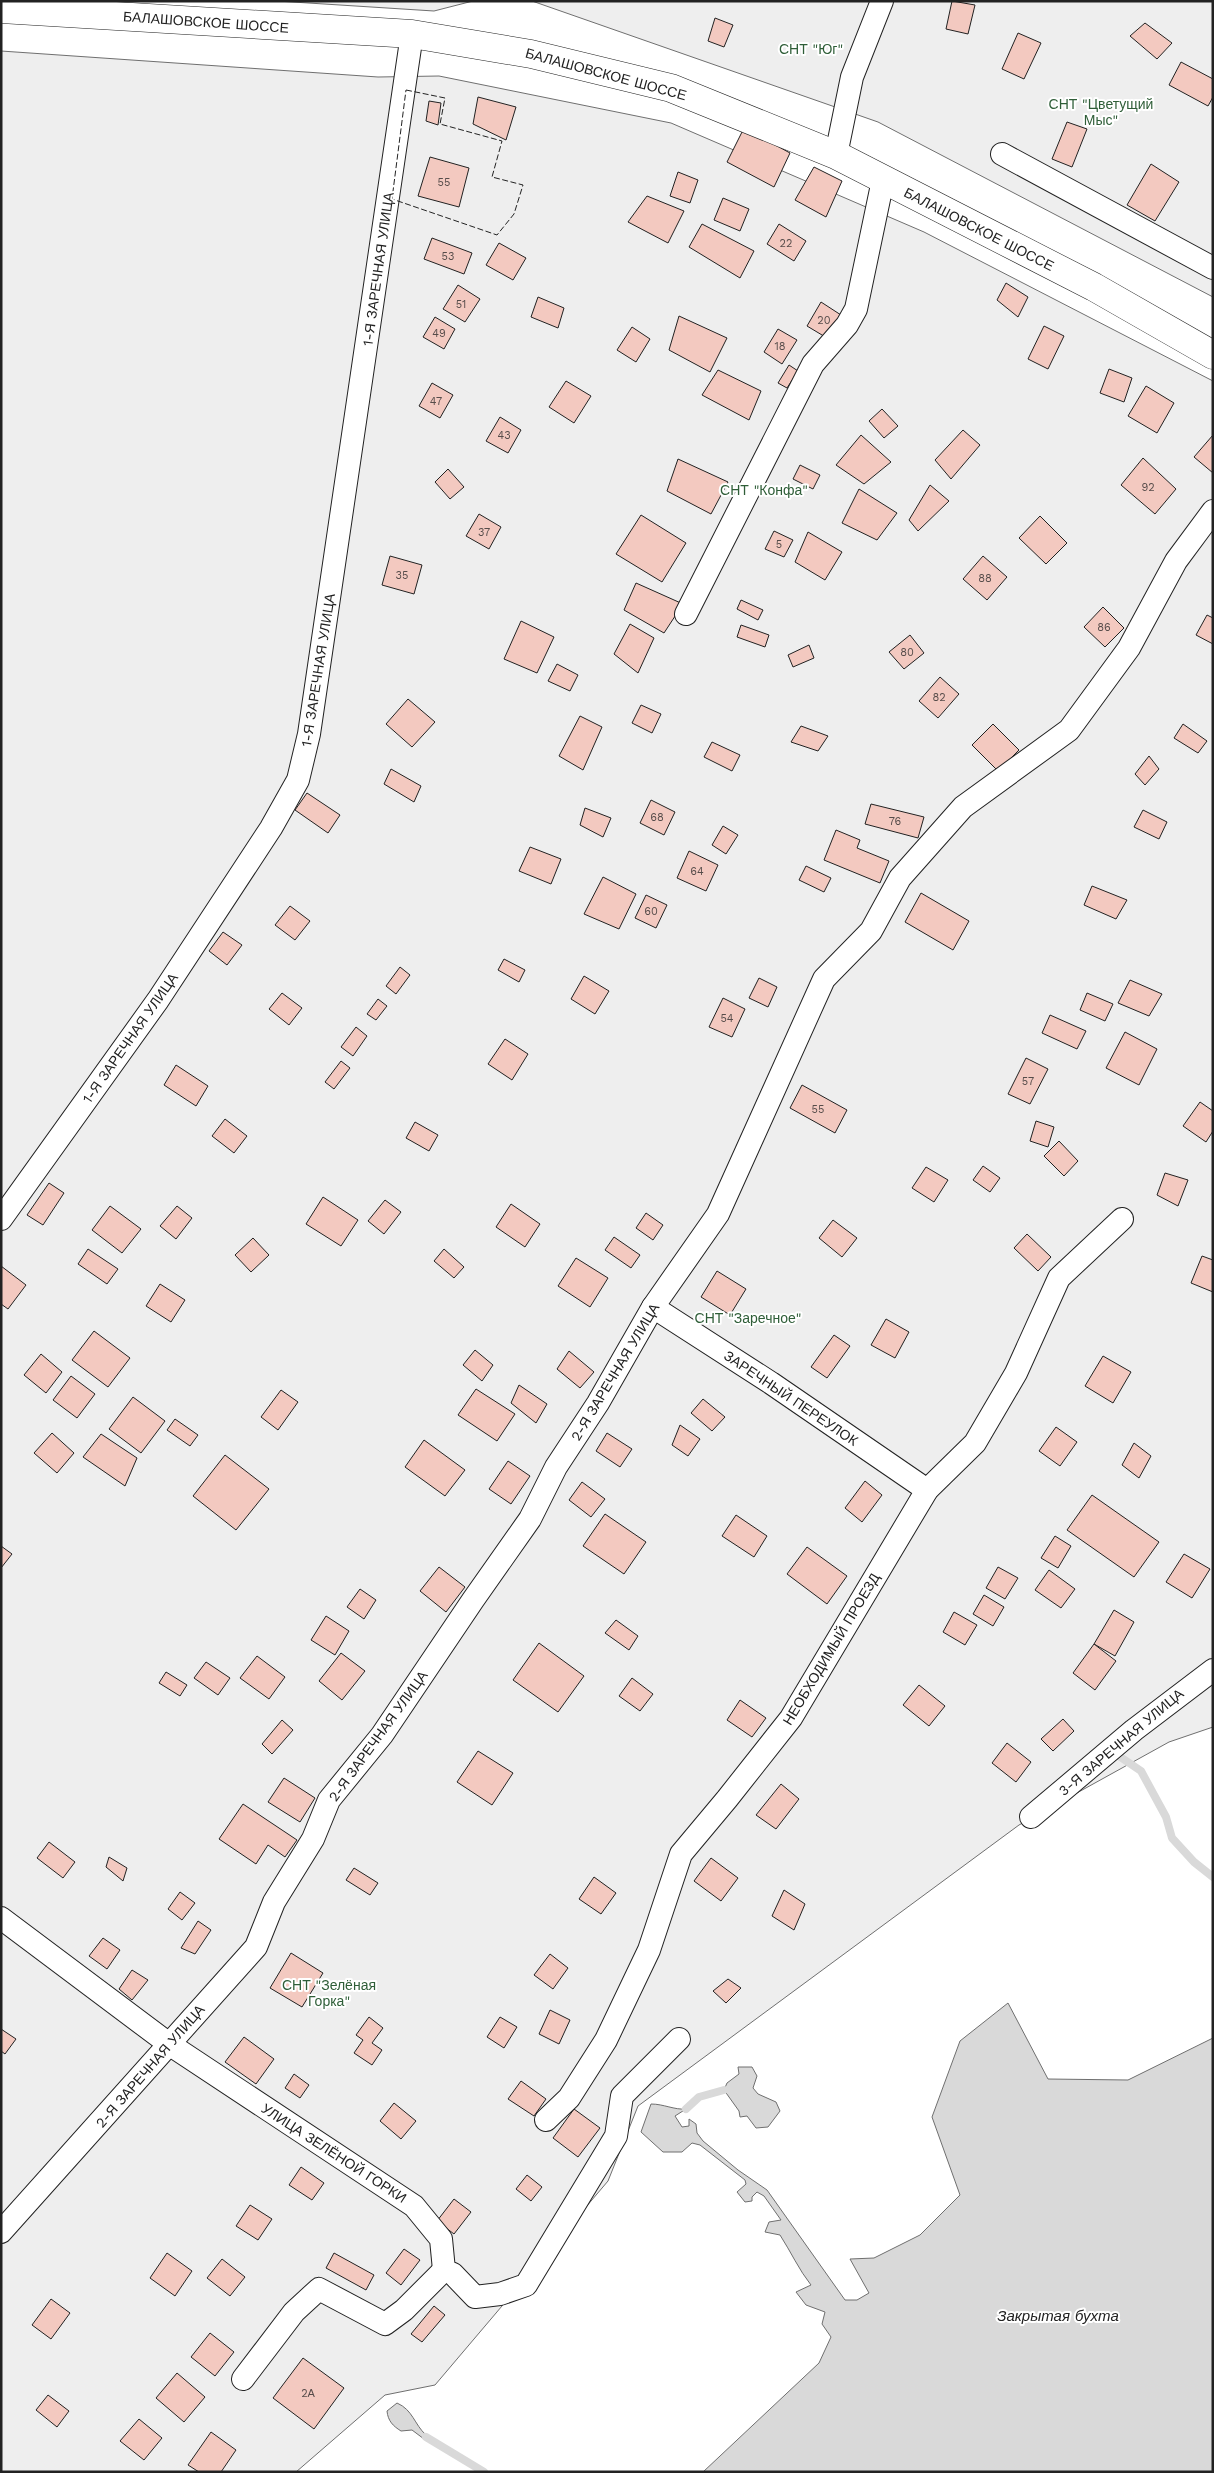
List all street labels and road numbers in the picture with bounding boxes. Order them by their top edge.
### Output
street label: БАЛАШОВСКОЕ ШОССЕ [123,8,289,36]
street label: БАЛАШОВСКОЕ ШОССЕ [524,45,688,103]
street label: БАЛАШОВСКОЕ ШОССЕ [901,184,1057,274]
street label: 1-Я ЗАРЕЧНАЯ УЛИЦА [359,190,397,347]
street label: 1-Я ЗАРЕЧНАЯ УЛИЦА [298,592,338,748]
street label: 1-Я ЗАРЕЧНАЯ УЛИЦА [79,969,181,1106]
street label: 2-Я ЗАРЕЧНАЯ УЛИЦА [568,1300,663,1444]
street label: ЗАРЕЧНЫЙ ПЕРЕУЛОК [721,1346,862,1449]
street label: НЕОБХОДИМЫЙ ПРОЕЗД [778,1569,883,1728]
street label: 2-Я ЗАРЕЧНАЯ УЛИЦА [325,1667,431,1804]
street label: 3-Я ЗАРЕЧНАЯ УЛИЦА [1055,1685,1187,1799]
street label: 2-Я ЗАРЕЧНАЯ УЛИЦА [92,2001,208,2131]
street label: УЛИЦА ЗЕЛЁНОЙ ГОРКИ [259,2099,410,2206]

